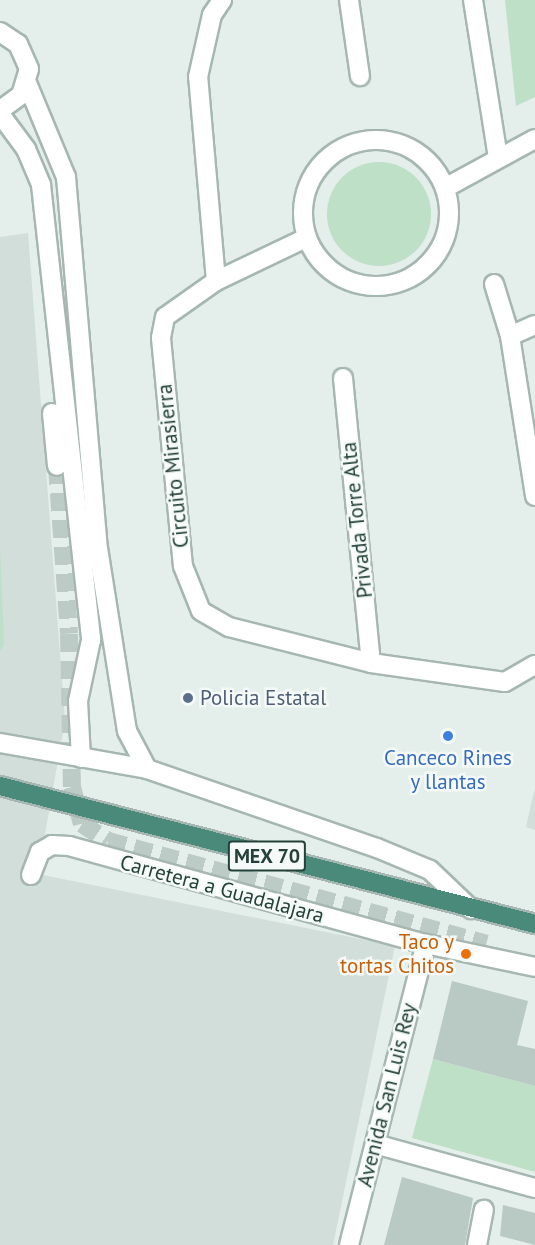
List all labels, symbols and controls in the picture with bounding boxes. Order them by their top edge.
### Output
street label: Circuito Mirasierra [152,383,194,549]
street label: Privada Torre Alta [336,440,378,600]
place label: Policia Estatal [200,685,326,711]
marker: Policia Estatal [181,691,195,705]
marker: Canceco Rines y llantas [441,729,455,743]
place label: Canceco Rines y llantas [384,745,512,795]
road number: MEX 70 [226,839,308,873]
street label: Carretera a Guadalajara [117,850,327,928]
place label: Taco y tortas Chitos [340,929,454,979]
marker: Taco y tortas Chitos [459,947,473,961]
street label: Avenida San Luis Rey [352,1000,422,1190]

